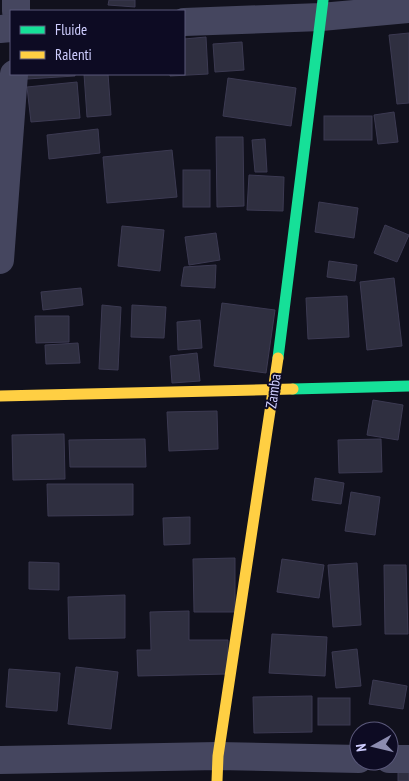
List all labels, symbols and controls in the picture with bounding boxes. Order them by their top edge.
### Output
legend [10,10,185,75]
text: Fluide [55,20,87,39]
text: Ralenti [55,45,92,64]
street label: Zamba [261,373,285,409]
north arrow [349,721,399,771]
text: N [352,743,371,753]

